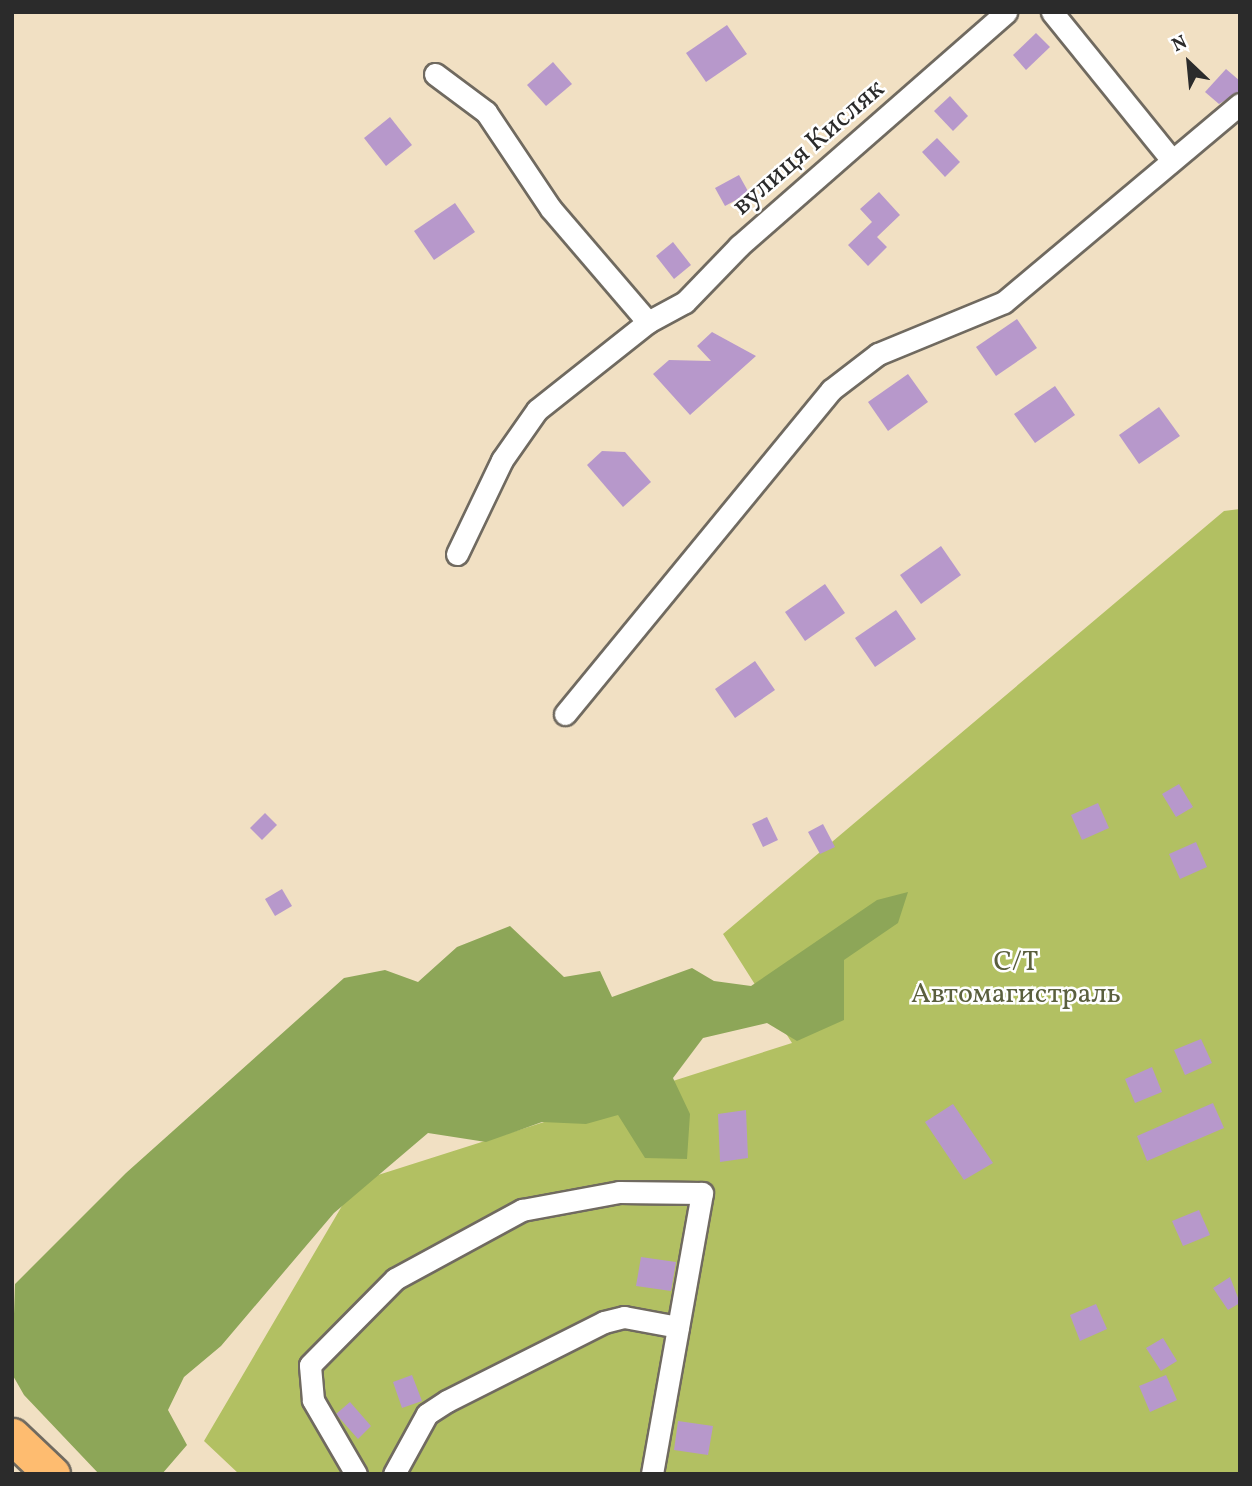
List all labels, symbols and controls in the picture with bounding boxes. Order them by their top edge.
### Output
north arrow [1154,28,1224,98]
text: N [1168,29,1192,59]
street label: вулиця Кисляк [726,73,892,223]
park label: С/Т Автомагистраль [911,946,1121,1012]

